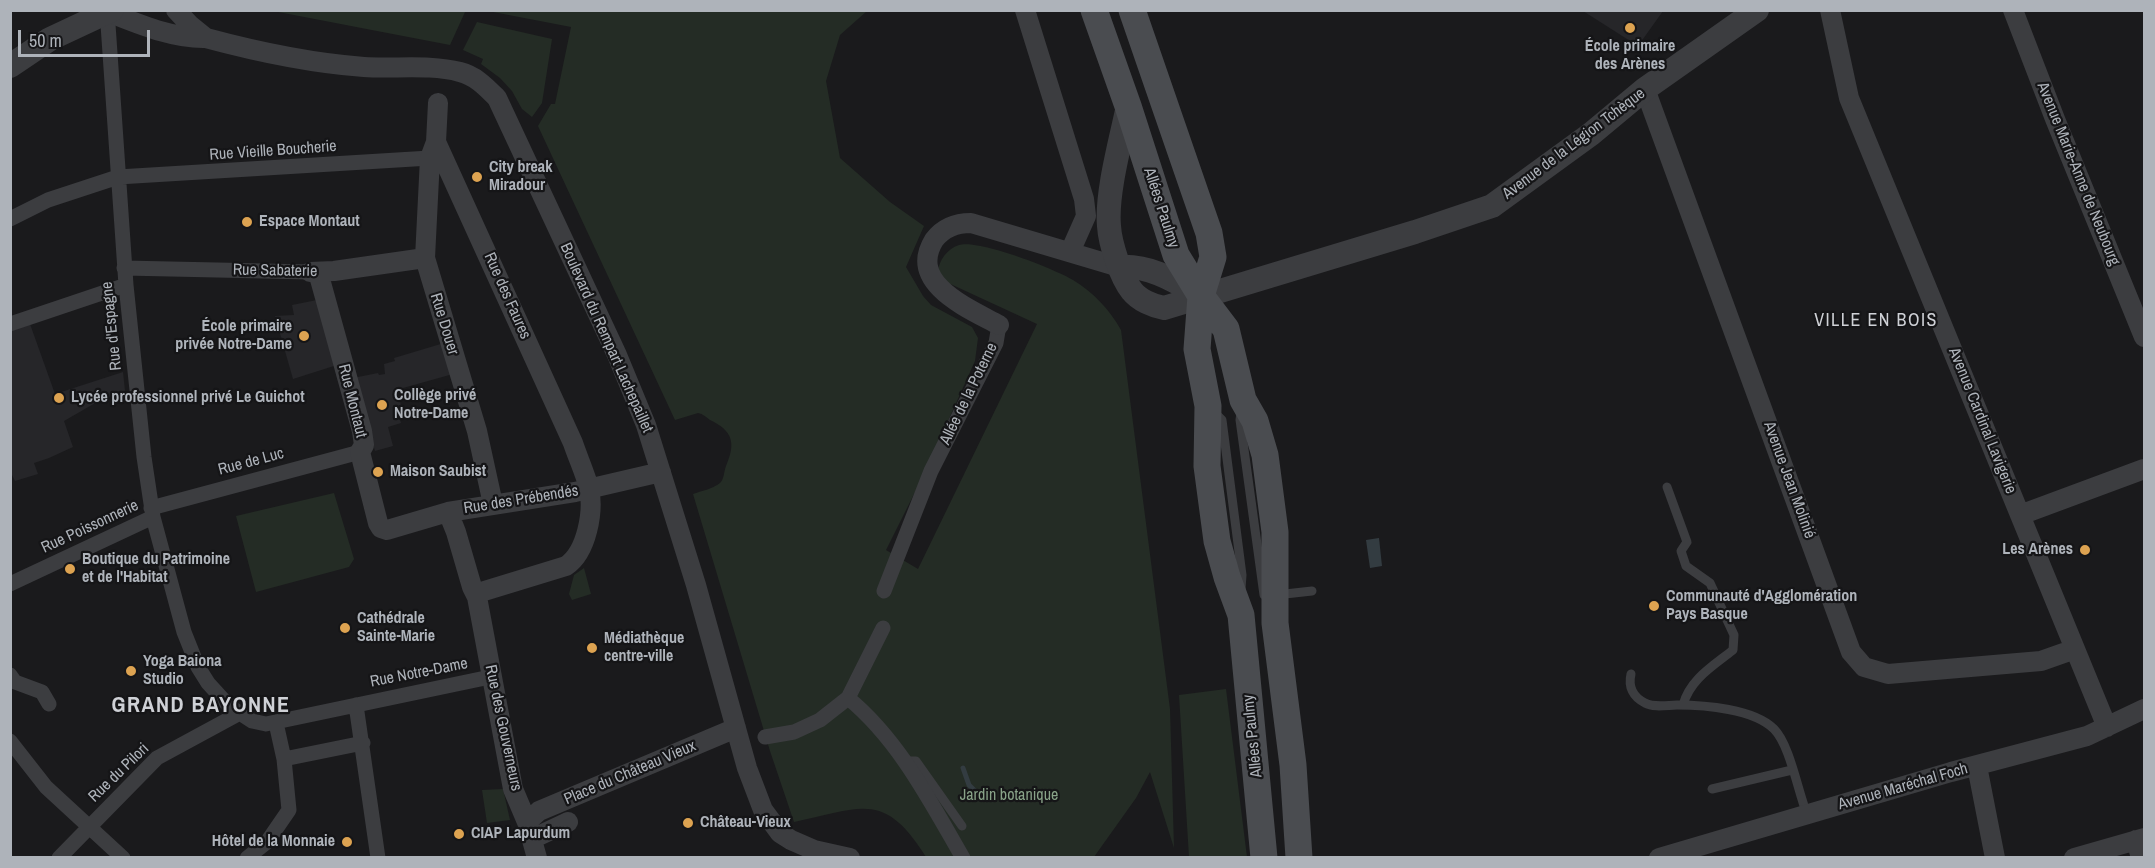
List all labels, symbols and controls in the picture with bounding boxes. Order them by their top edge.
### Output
scale bar [21,18,153,56]
marker: École primaire des Arènes [1623,21,1637,35]
text: 50 m [29,28,62,53]
place label: École primaire des Arènes [1585,37,1675,75]
street label: Avenue Marie-Anne de Neubourg [2032,80,2124,268]
street label: Avenue de la Légion Tchèque [1499,84,1649,204]
street label: Rue Vieille Boucherie [209,137,337,165]
place label: City break Miradour [489,158,552,196]
street label: Allées Paulmy [1139,166,1183,250]
marker: City break Miradour [470,170,484,184]
place label: Espace Montaut [259,212,360,232]
marker: Espace Montaut [240,215,254,229]
street label: Boulevard du Rempart Lachepaillet [555,240,657,436]
street label: Rue des Faures [479,250,535,342]
street label: Rue Sabaterie [233,261,317,281]
street label: Rue d'Espagne [98,281,126,371]
street label: Rue Douer [426,291,462,357]
district label: VILLE EN BOIS [1814,310,1938,332]
place label: École primaire privée Notre-Dame [175,317,292,355]
marker: École primaire privée Notre-Dame [297,329,311,343]
street label: Allée de la Poterne [936,340,1002,448]
street label: Avenue Cardinal Lavigerie [1944,345,2020,497]
street label: Rue Montaut [334,362,370,440]
place label: Collège privé Notre-Dame [394,386,476,424]
place label: Lycée professionnel privé Le Guichot [71,388,305,408]
marker: Lycée professionnel privé Le Guichot [52,391,66,405]
marker: Collège privé Notre-Dame [375,398,389,412]
street label: Avenue Jean Molinié [1759,419,1819,541]
street label: Rue de Luc [216,444,286,480]
place label: Maison Saubist [390,462,486,482]
marker: Maison Saubist [371,465,385,479]
street label: Rue des Prébendés [462,481,580,519]
street label: Rue Poissonnerie [38,496,142,558]
place label: Les Arènes [2002,540,2073,560]
marker: Les Arènes [2078,543,2092,557]
place label: Boutique du Patrimoine et de l'Habitat [82,550,230,588]
marker: Boutique du Patrimoine et de l'Habitat [63,562,77,576]
place label: Communauté d'Agglomération Pays Basque [1666,587,1857,625]
marker: Communauté d'Agglomération Pays Basque [1647,599,1661,613]
place label: Cathédrale Sainte-Marie [357,609,435,647]
marker: Cathédrale Sainte-Marie [338,621,352,635]
place label: Médiathèque centre-ville [604,629,684,667]
marker: Médiathèque centre-ville [585,641,599,655]
place label: Yoga Baiona Studio [143,652,222,690]
street label: Rue Notre-Dame [369,654,469,692]
street label: Rue des Gouverneurs [480,663,526,793]
marker: Yoga Baiona Studio [124,664,138,678]
district label: GRAND BAYONNE [111,693,291,719]
street label: Allées Paulmy [1239,694,1267,778]
street label: Place du Château Vieux [561,737,699,809]
street label: Rue du Pilori [85,739,153,807]
street label: Avenue Maréchal Foch [1836,759,1970,815]
park label: Jardin botanique [960,786,1058,806]
place label: Château-Vieux [700,813,791,833]
marker: Château-Vieux [681,816,695,830]
place label: CIAP Lapurdum [471,824,570,844]
marker: CIAP Lapurdum [452,827,466,841]
place label: Hôtel de la Monnaie [212,832,335,852]
marker: Hôtel de la Monnaie [340,835,354,849]

